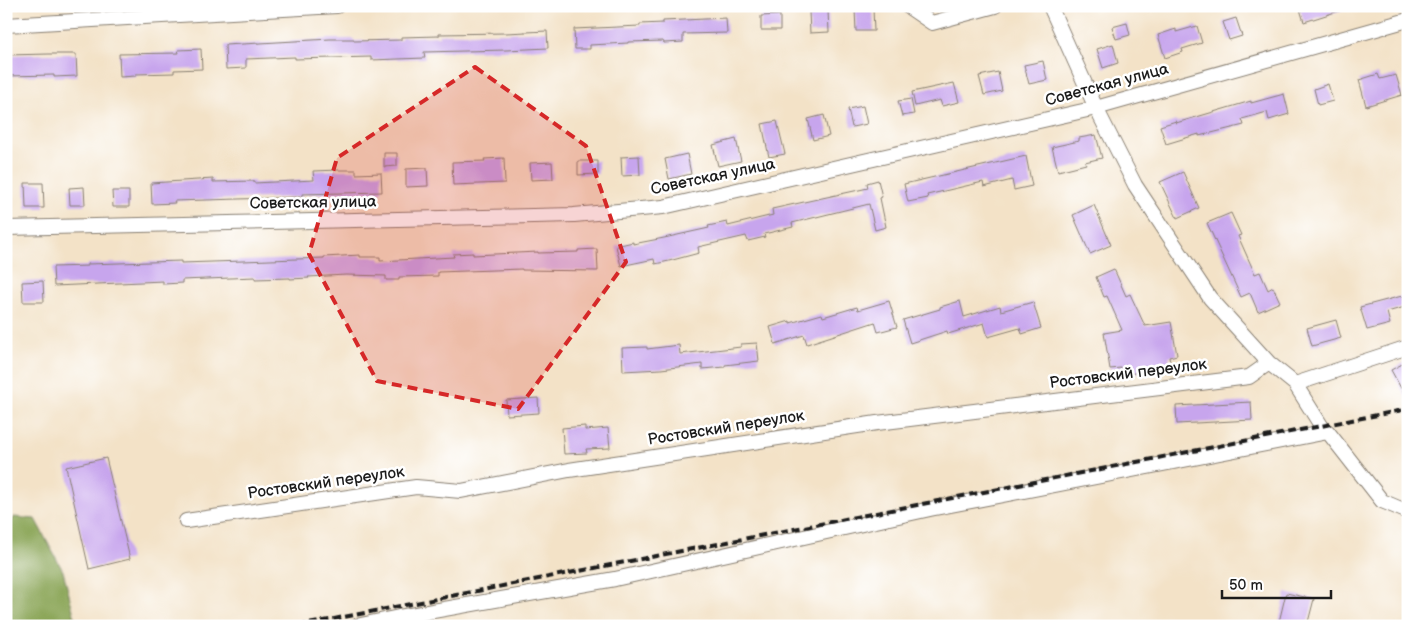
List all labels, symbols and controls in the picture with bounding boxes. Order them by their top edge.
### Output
street label: Советская улица [1043,59,1171,111]
street label: Советская улица [649,154,777,199]
street label: Советская улица [250,192,377,214]
street label: Ростовский переулок [1048,355,1208,393]
street label: Ростовский переулок [646,406,806,450]
street label: Ростовский переулок [246,463,406,503]
scale bar [1222,567,1330,599]
text: 50 m [1229,576,1263,595]

